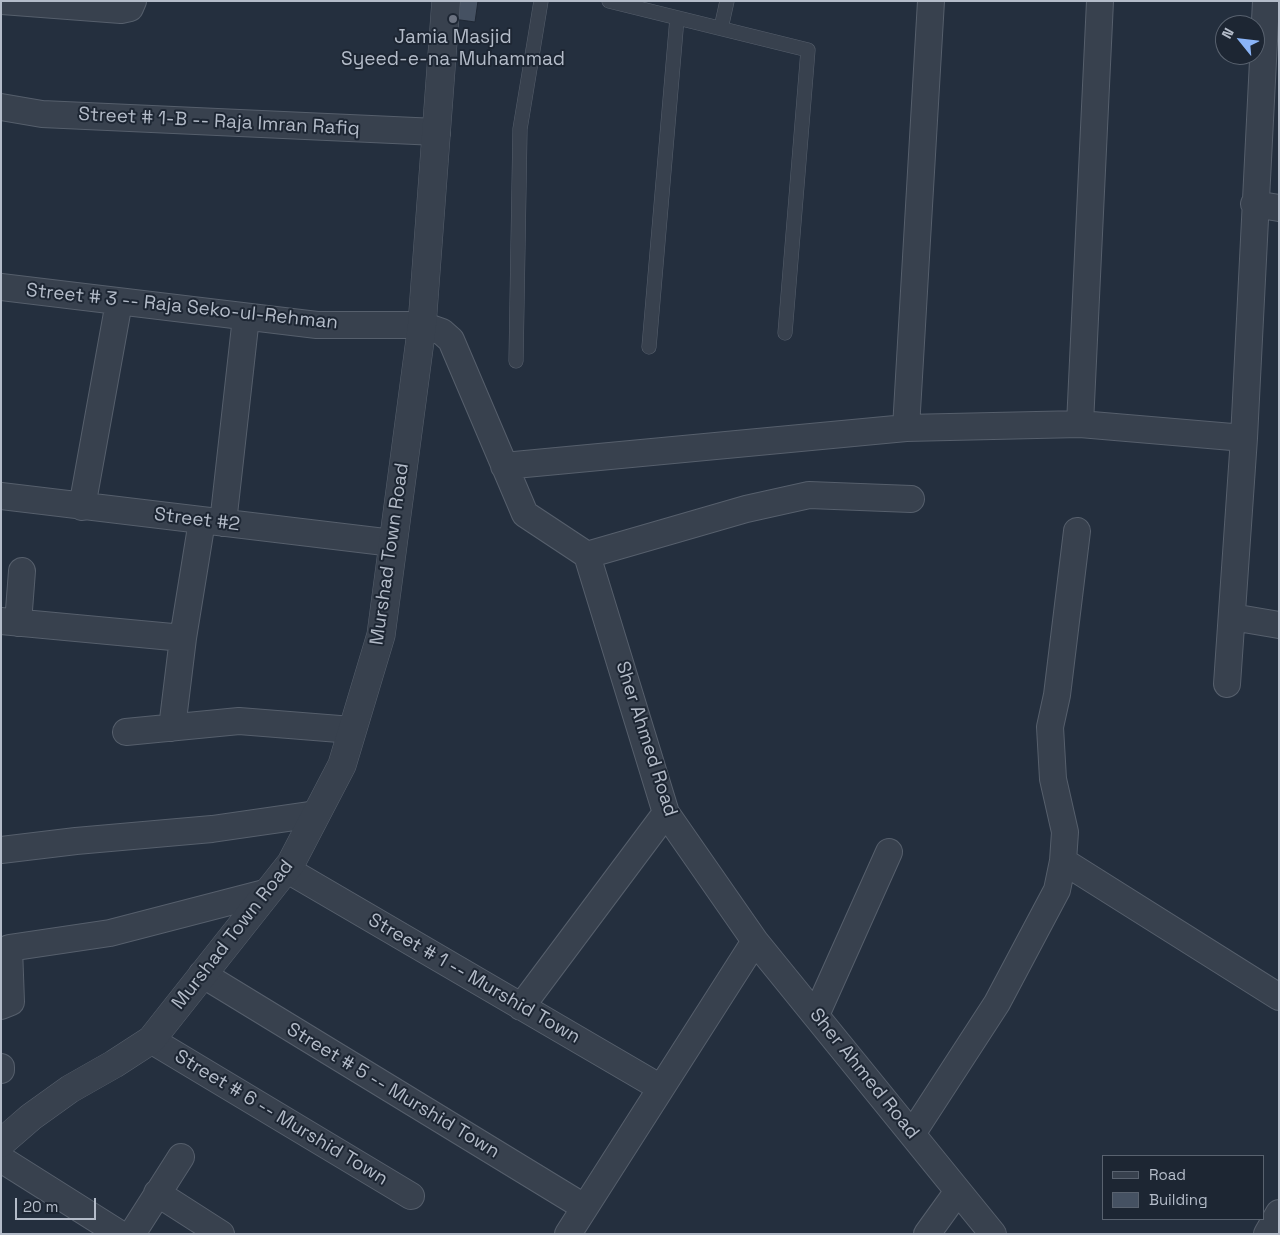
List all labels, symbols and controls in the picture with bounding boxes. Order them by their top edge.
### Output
marker: Jamia Masjid Syeed-e-na-Muhammad [447,13,459,25]
north arrow [1215,15,1265,65]
text: N [1218,25,1238,42]
place label: Jamia Masjid Syeed-e-na-Muhammad [341,27,565,71]
street label: Street # 1-B -- Raja Imran Rafiq [78,103,360,141]
street label: Street # 3 -- Raja Seko-ul-Rehman [25,279,339,335]
street label: Murshad Town Road [366,461,414,647]
street label: Street #2 [153,503,241,537]
street label: Sher Ahmed Road [610,659,682,819]
street label: Murshad Town Road [167,856,299,1014]
street label: Street # 1 -- Murshid Town [364,909,584,1049]
street label: Sher Ahmed Road [804,1004,924,1144]
street label: Street # 5 -- Murshid Town [282,1018,504,1164]
street label: Street # 6 -- Murshid Town [170,1045,392,1191]
legend [1102,1155,1265,1220]
text: Road [1149,1165,1186,1184]
scale bar [18,1188,99,1220]
text: Building [1149,1190,1208,1209]
text: 20 m [23,1197,58,1216]

